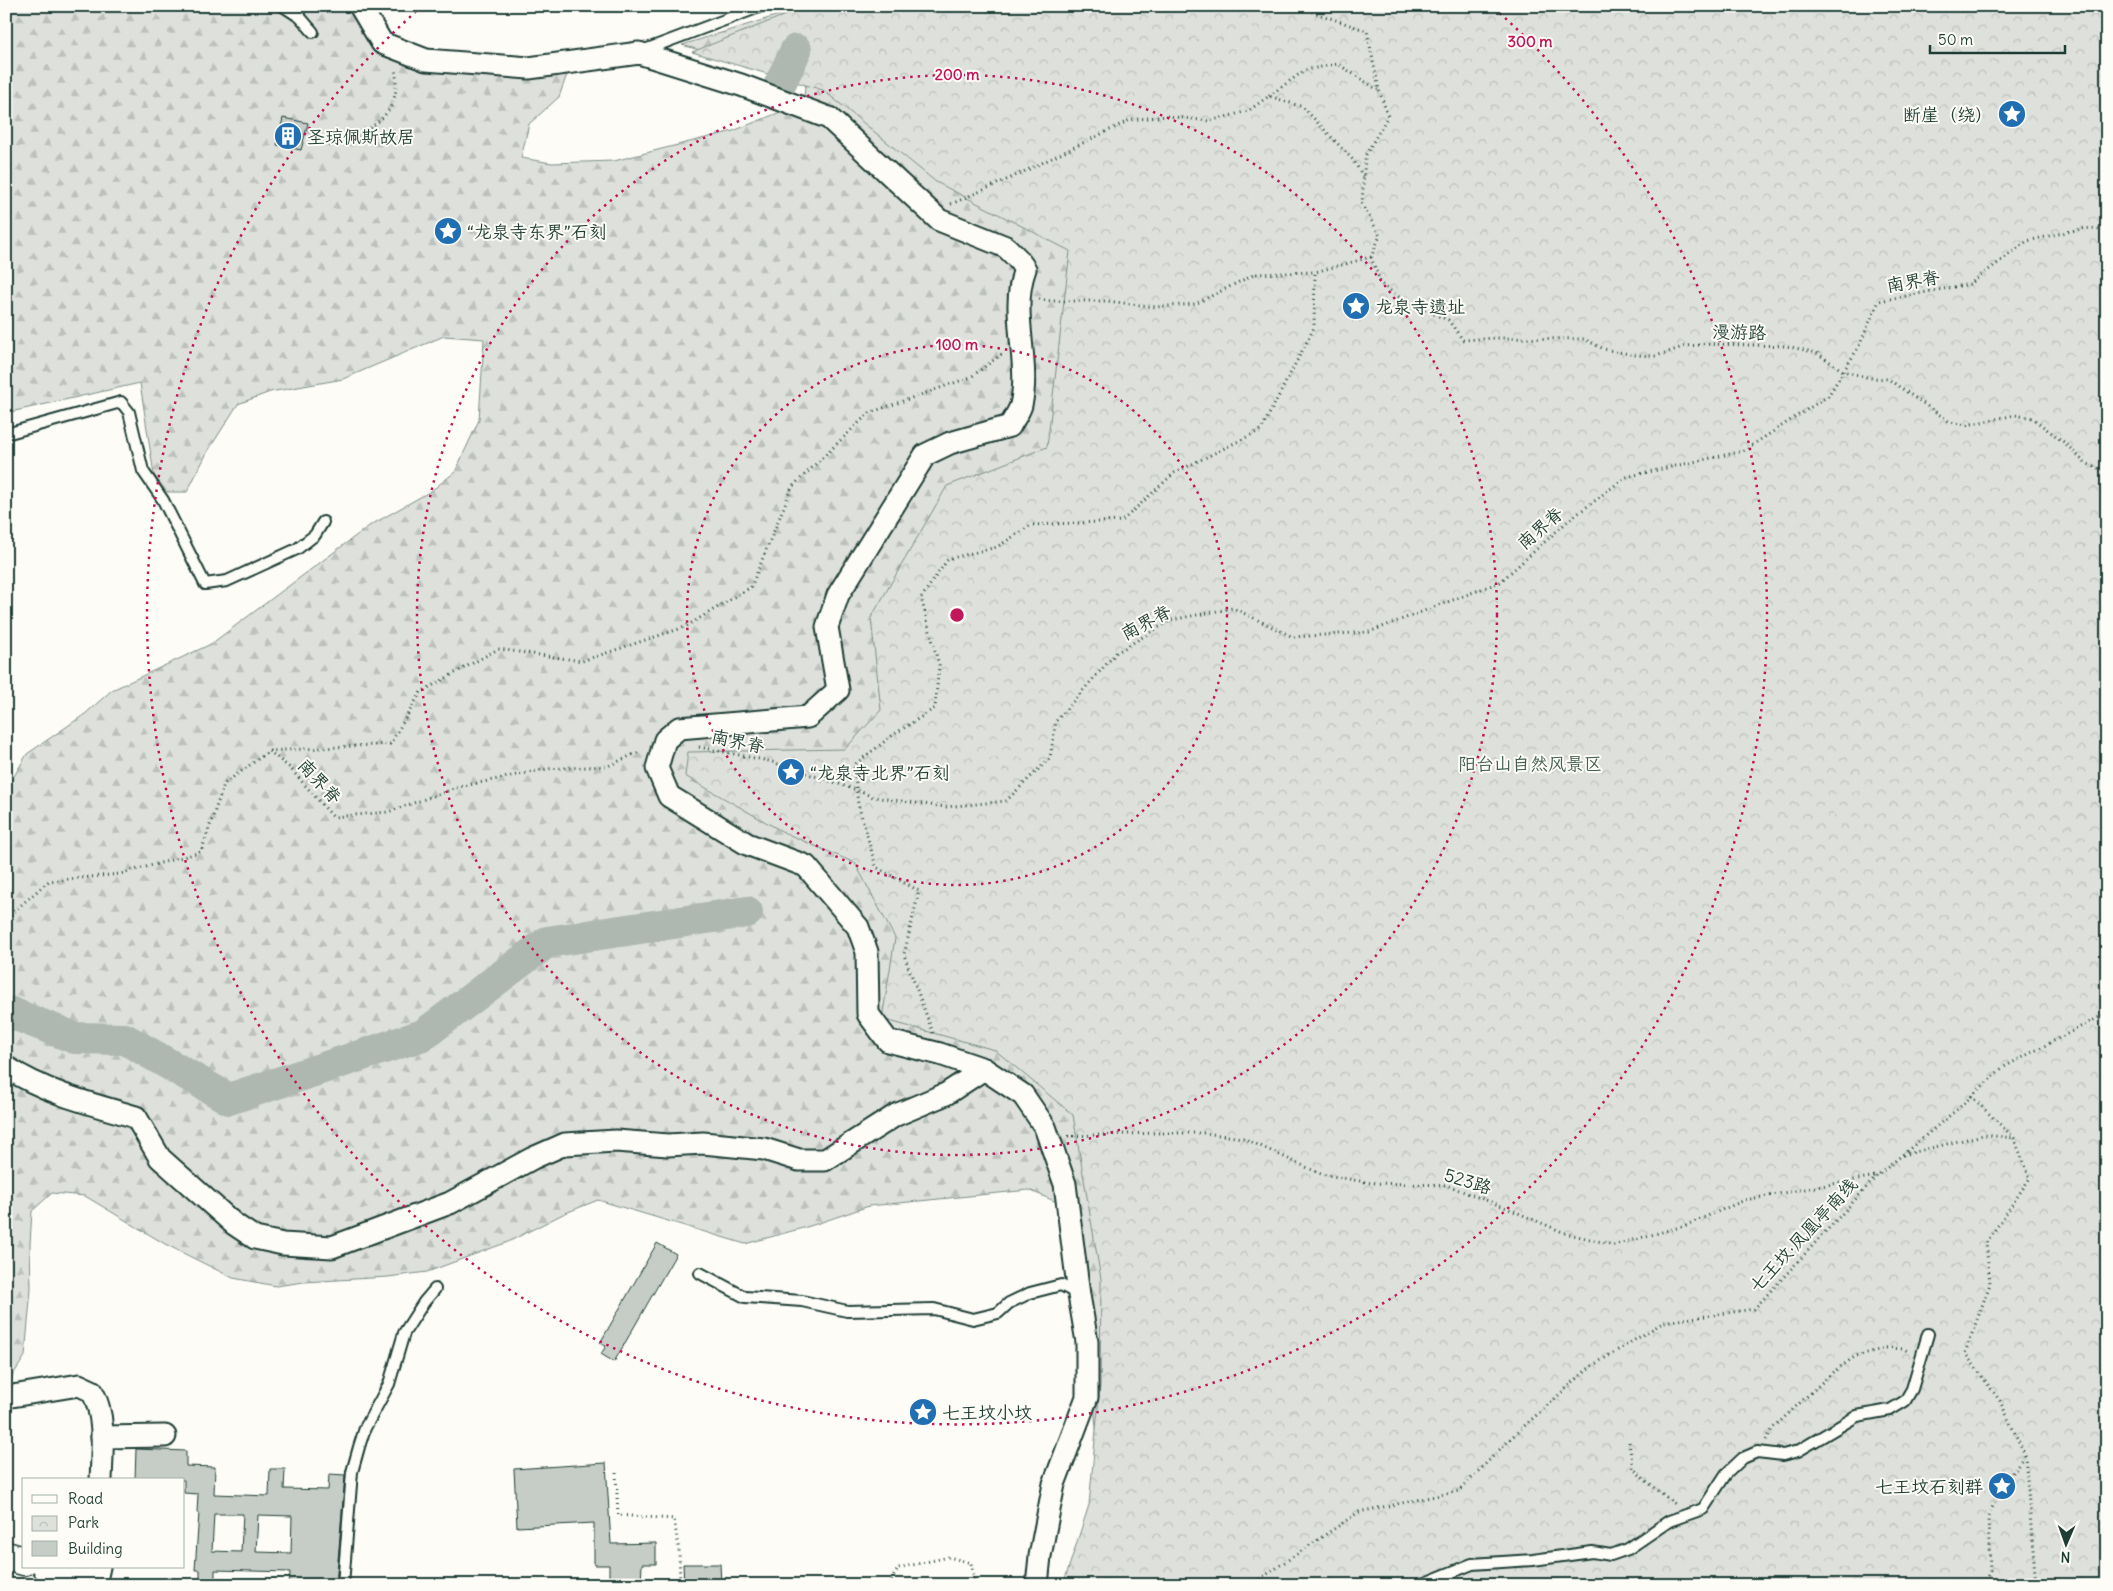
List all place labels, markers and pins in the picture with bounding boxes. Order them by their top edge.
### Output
place icon: 断崖（绕） [1997,99,2027,129]
place label: 断崖（绕） [1903,103,1993,126]
building icon: 圣琼佩斯故居 [273,121,303,151]
place label: 圣琼佩斯故居 [307,125,415,148]
place icon: “龙泉寺东界”石刻 [433,216,463,246]
place label: “龙泉寺东界”石刻 [467,220,607,243]
place icon: 龙泉寺遗址 [1341,291,1371,321]
place label: 龙泉寺遗址 [1375,295,1465,318]
centre of rings [948,606,966,624]
place icon: “龙泉寺北界”石刻 [776,757,806,787]
place label: “龙泉寺北界”石刻 [810,761,950,784]
place icon: 七王坟小坟 [908,1397,938,1427]
place label: 七王坟小坟 [942,1401,1032,1424]
place icon: 七王坟石刻群 [1987,1471,2017,1501]
place label: 七王坟石刻群 [1875,1475,1983,1498]

